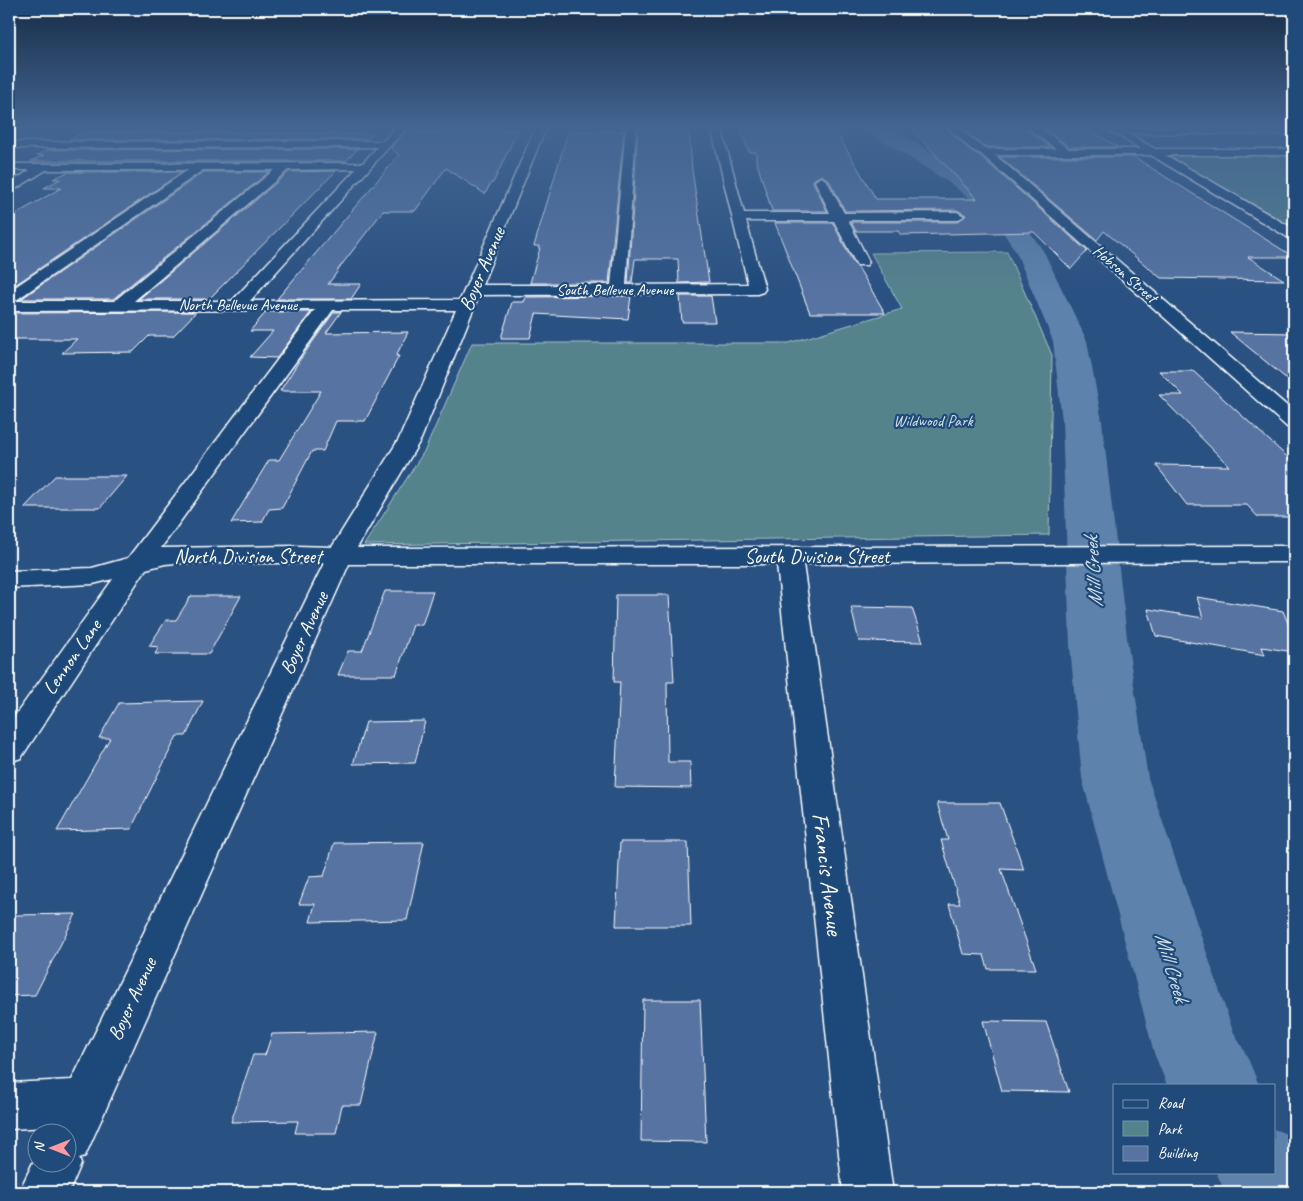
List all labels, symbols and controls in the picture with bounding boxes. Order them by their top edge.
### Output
street label: Boyer Avenue [453,222,511,315]
street label: Hobson Street [1089,241,1163,309]
street label: South Bellevue Avenue [557,280,675,300]
street label: North Bellevue Avenue [179,295,299,315]
park label: Wildwood Park [893,411,974,431]
water label: Mill Creek [1077,533,1108,608]
street label: North Division Street [174,544,325,569]
street label: South Division Street [745,544,892,569]
street label: Boyer Avenue [274,586,335,678]
street label: Lennon Lane [37,613,108,699]
street label: Francis Avenue [806,811,851,939]
water label: Mill Creek [1149,930,1196,1008]
street label: Boyer Avenue [102,952,163,1044]
legend [1113,1084,1276,1174]
text: Road [1158,1094,1185,1113]
text: Park [1158,1120,1183,1139]
north arrow [28,1124,78,1174]
text: N [31,1141,48,1152]
text: Building [1158,1144,1198,1163]

